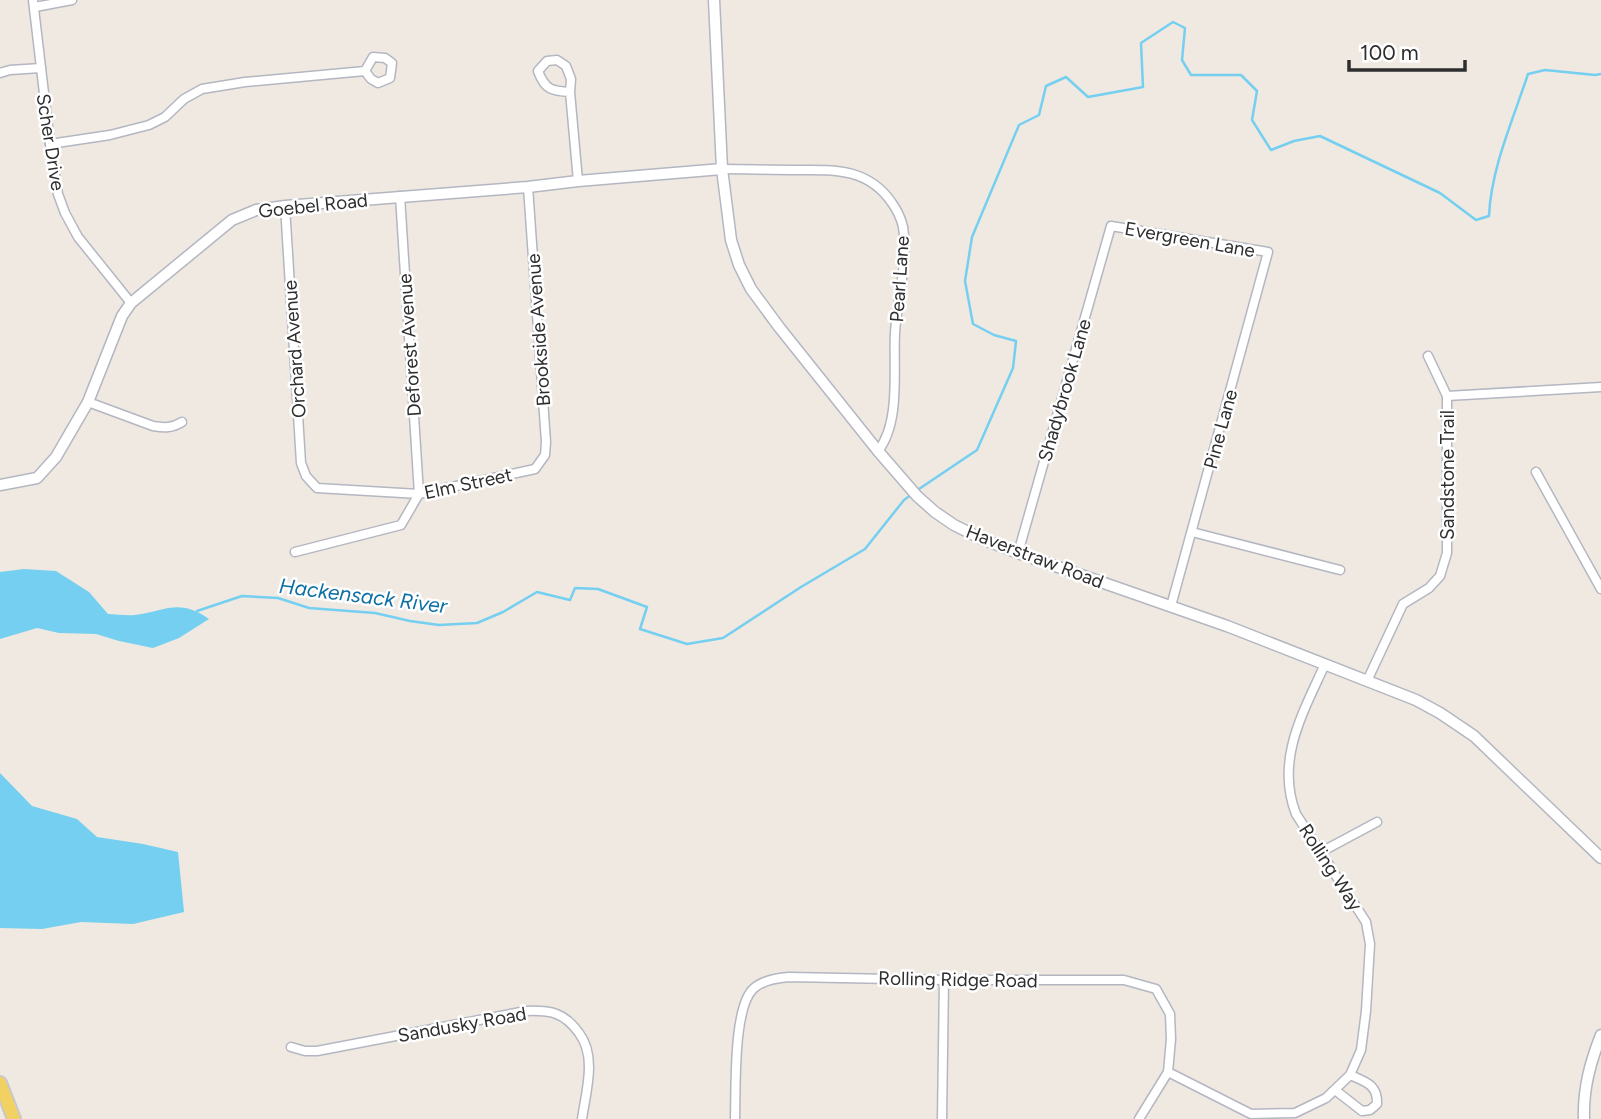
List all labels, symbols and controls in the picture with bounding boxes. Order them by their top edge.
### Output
scale bar [1349,28,1464,72]
text: 100 m [1360,40,1419,65]
street label: Scher Drive [31,92,70,192]
street label: Goebel Road [257,188,369,223]
street label: Evergreen Lane [1123,217,1257,262]
street label: Pearl Lane [885,235,914,323]
street label: Brookside Avenue [522,253,555,407]
street label: Deforest Avenue [393,273,426,417]
street label: Orchard Avenue [278,279,311,419]
street label: Shadybrook Lane [1033,316,1096,464]
street label: Pine Lane [1199,387,1242,472]
street label: Sandstone Trail [1436,410,1459,540]
street label: Elm Street [422,463,514,504]
street label: Haverstraw Road [963,520,1107,593]
water label: Hackensack River [278,573,449,618]
street label: Rolling Way [1294,819,1367,915]
street label: Rolling Ridge Road [878,967,1038,992]
street label: Sandusky Road [396,1002,528,1047]

